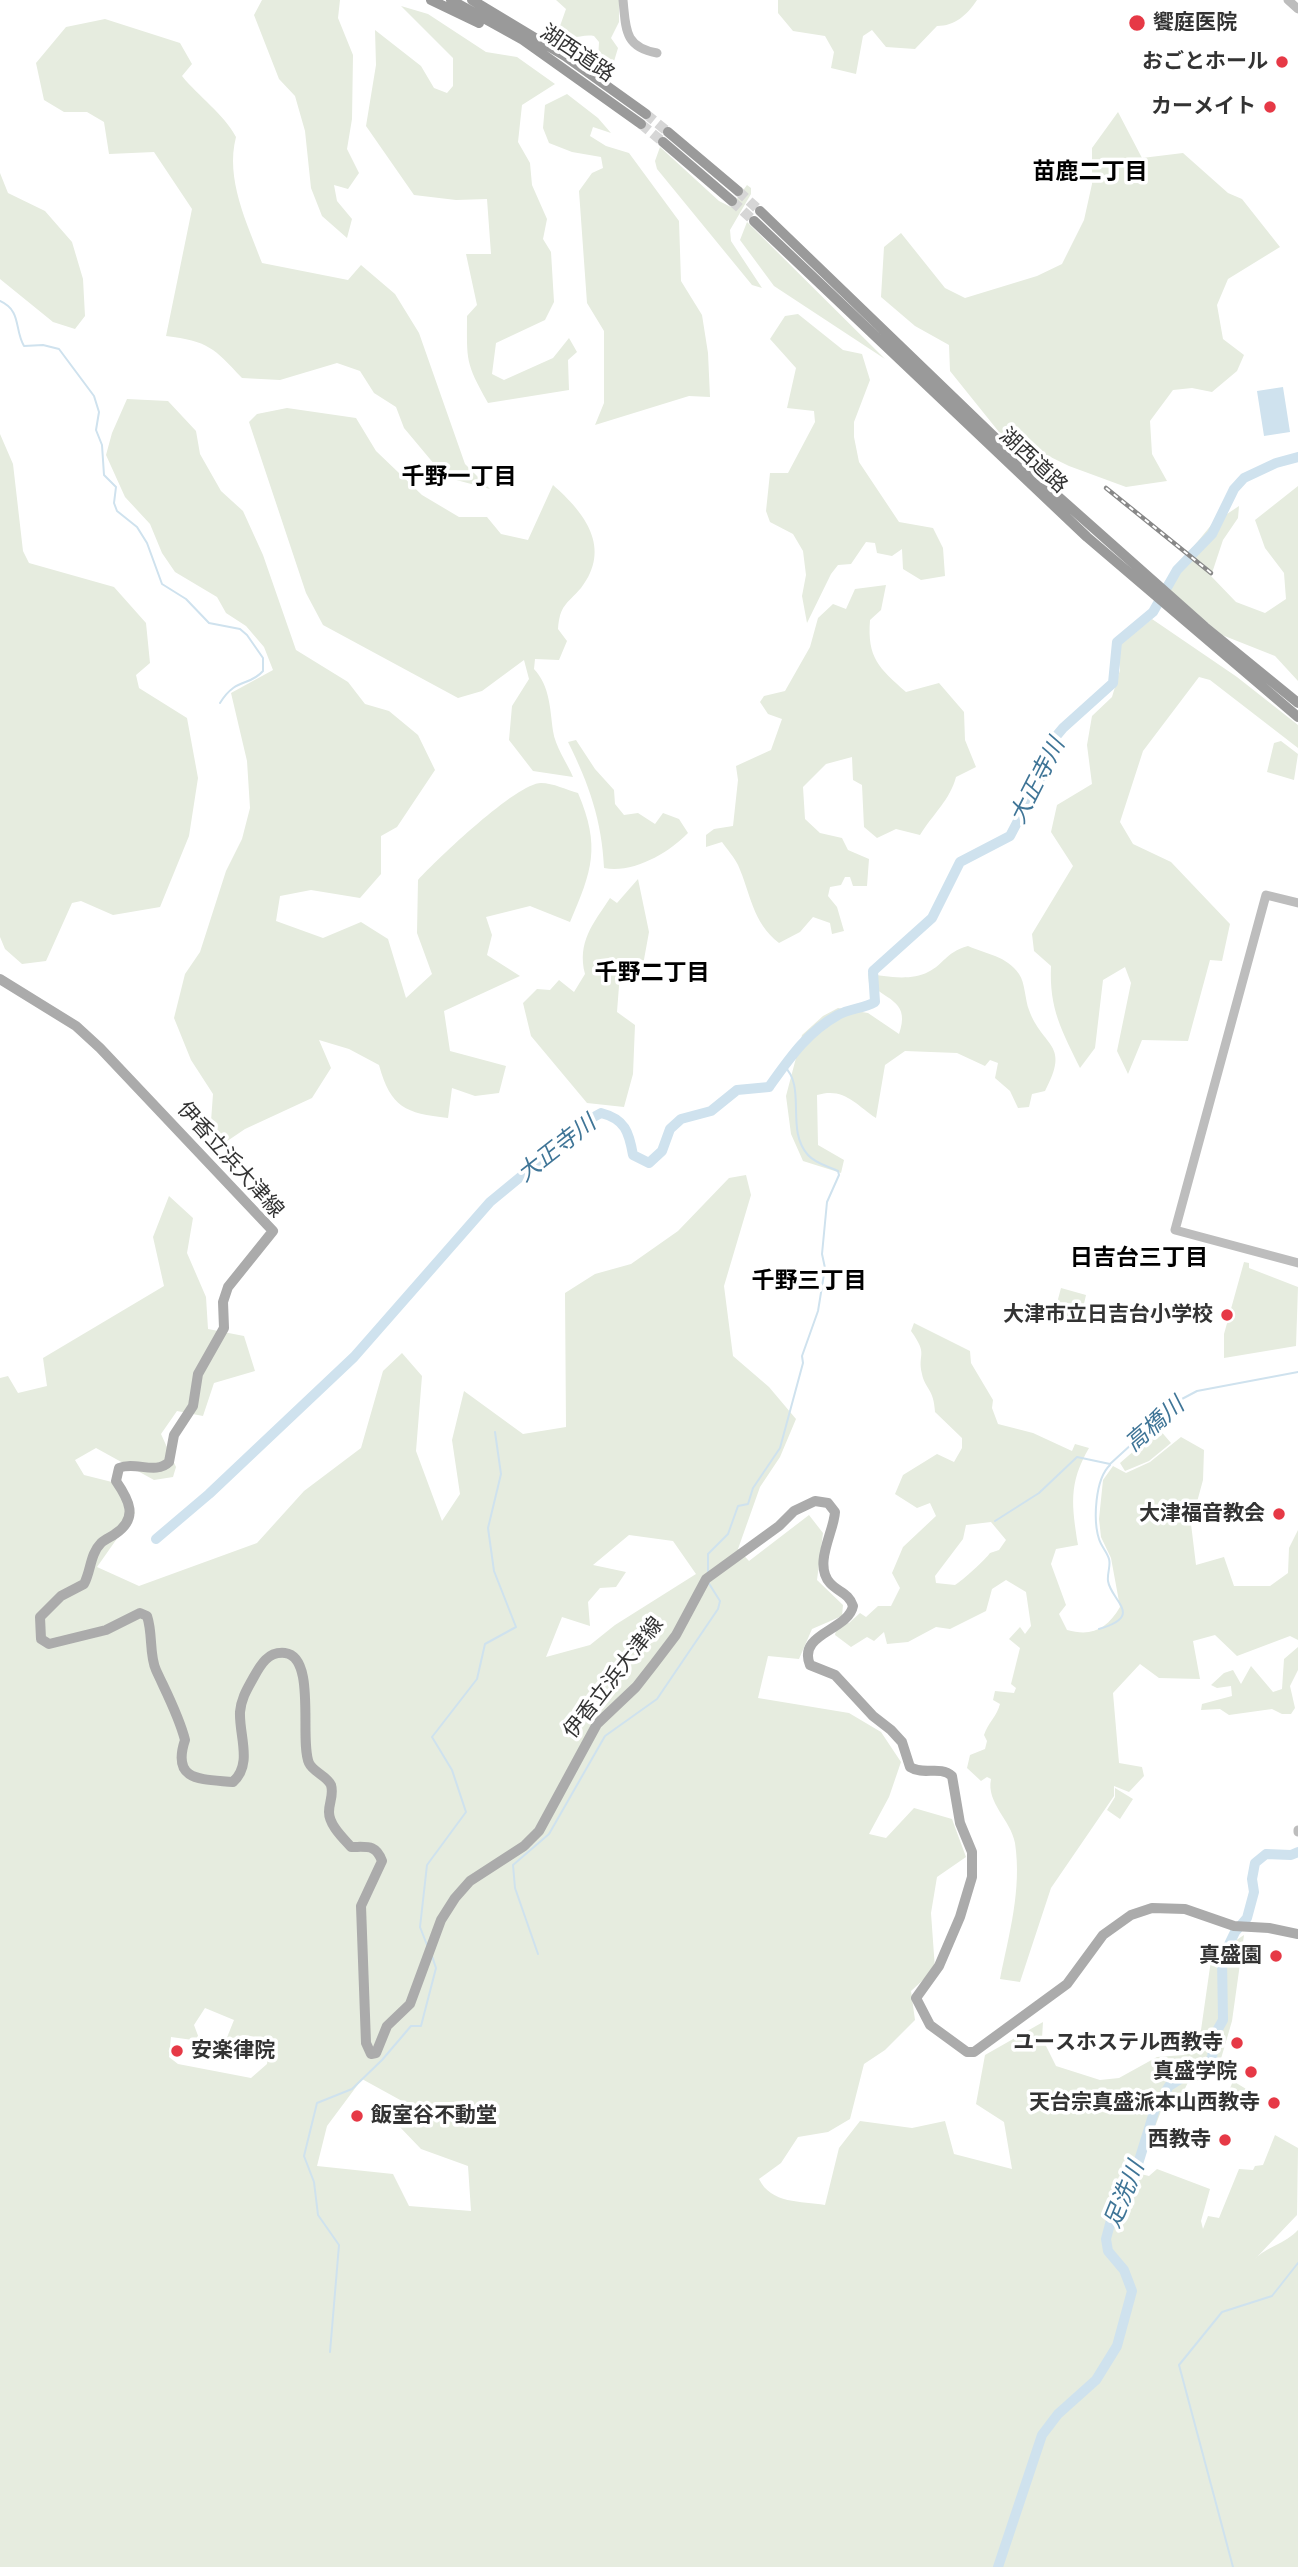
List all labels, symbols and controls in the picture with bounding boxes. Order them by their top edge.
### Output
place label: 饗庭医院 [1153,10,1237,36]
marker: 饗庭医院 [1127,13,1147,33]
street label: 湖西道路 [535,20,619,88]
place label: おごとホール [1142,49,1268,75]
marker: おごとホール [1274,54,1290,70]
place label: カーメイト [1151,94,1256,120]
marker: カーメイト [1262,99,1278,115]
district label: 苗鹿二丁目 [1033,159,1147,187]
street label: 湖西道路 [994,423,1072,499]
district label: 千野一丁目 [402,464,516,492]
water label: 大正寺川 [1005,734,1071,828]
district label: 千野二丁目 [595,960,709,988]
street label: 伊香立浜大津線 [171,1097,289,1223]
water label: 大正寺川 [512,1110,602,1188]
district label: 日吉台三丁目 [1070,1245,1208,1273]
district label: 千野三丁目 [752,1268,866,1296]
place label: 大津市立日吉台小学校 [1003,1302,1213,1328]
marker: 大津市立日吉台小学校 [1219,1307,1235,1323]
water label: 高橋川 [1120,1392,1190,1458]
place label: 大津福音教会 [1139,1501,1265,1527]
marker: 大津福音教会 [1271,1506,1287,1522]
street label: 伊香立浜大津線 [559,1612,669,1744]
place label: 真盛園 [1199,1943,1262,1969]
marker: 真盛園 [1268,1948,1284,1964]
place label: ユースホステル西教寺 [1013,2030,1223,2056]
marker: ユースホステル西教寺 [1229,2035,1245,2051]
place label: 安楽律院 [191,2038,275,2064]
marker: 安楽律院 [169,2043,185,2059]
place label: 真盛学院 [1153,2059,1237,2085]
marker: 真盛学院 [1243,2064,1259,2080]
place label: 天台宗真盛派本山西教寺 [1029,2090,1260,2116]
marker: 天台宗真盛派本山西教寺 [1266,2095,1282,2111]
place label: 飯室谷不動堂 [371,2103,497,2129]
marker: 飯室谷不動堂 [349,2108,365,2124]
place label: 西教寺 [1148,2127,1211,2153]
marker: 西教寺 [1217,2132,1233,2148]
water label: 足洗川 [1099,2158,1151,2232]

